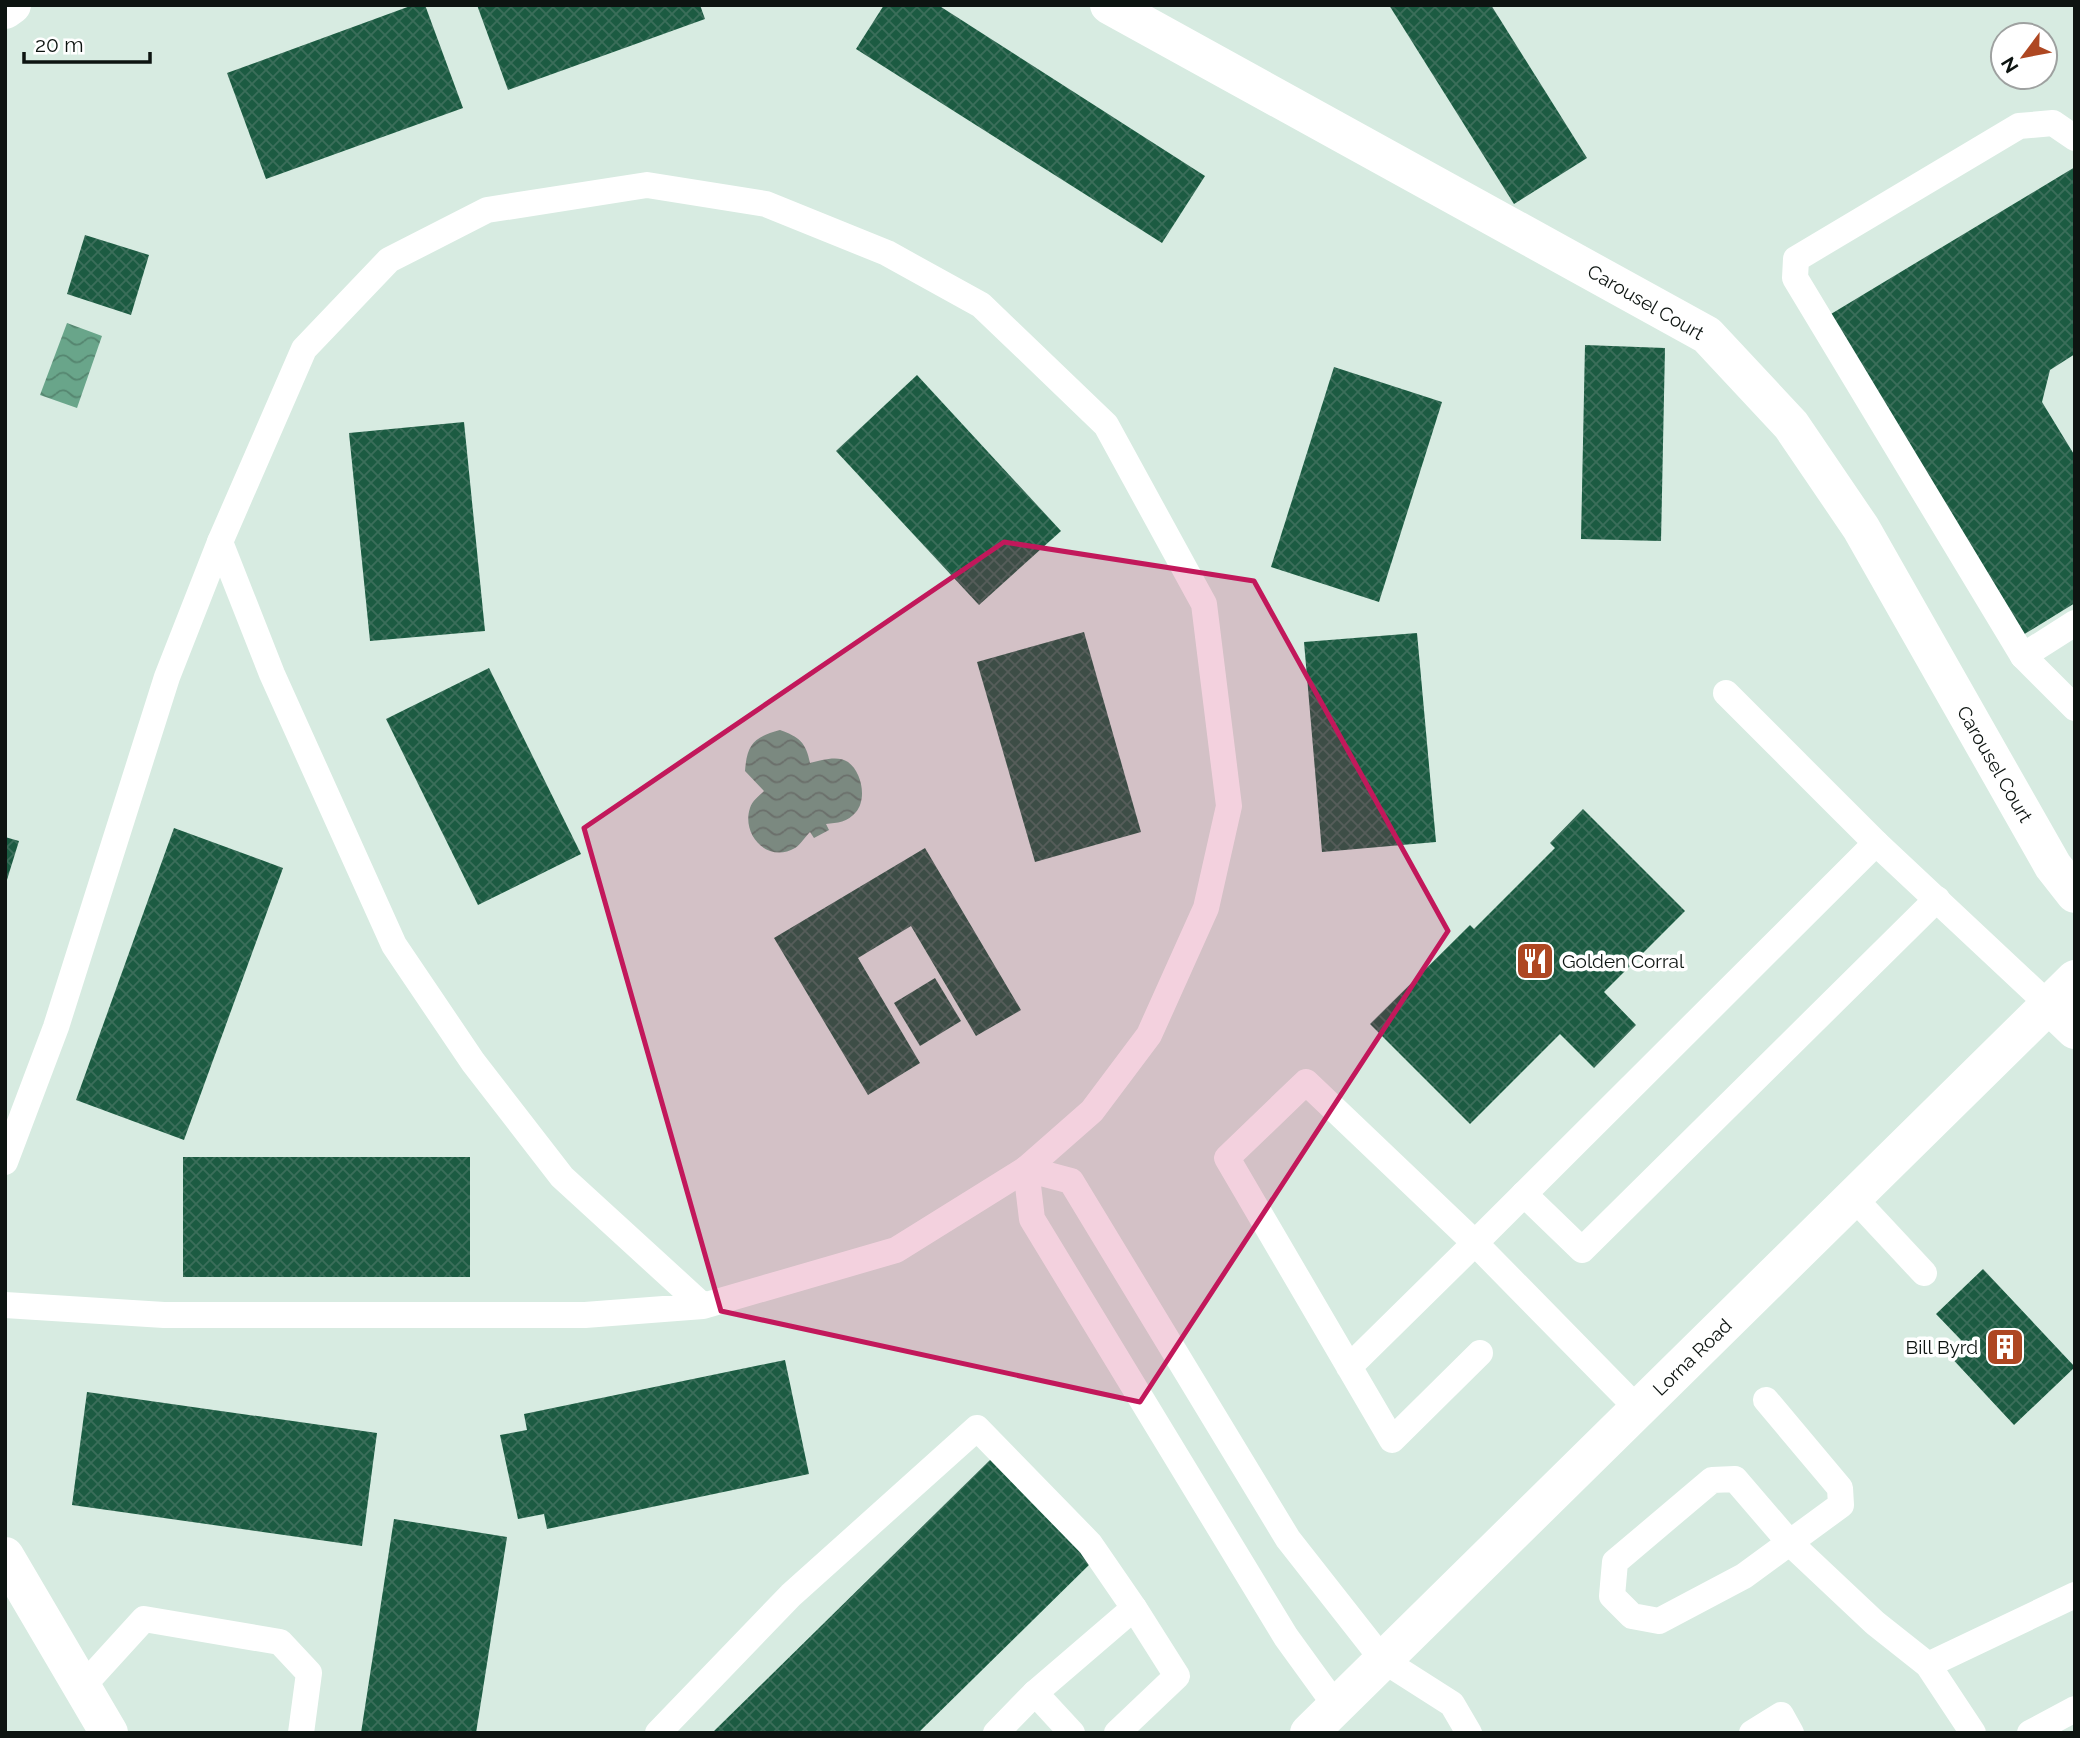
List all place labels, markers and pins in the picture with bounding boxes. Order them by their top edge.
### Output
restaurant icon: Golden Corral [1514,940,1556,982]
place label: Golden Corral [1562,950,1685,972]
building icon: Bill Byrd [1984,1326,2026,1368]
place label: Bill Byrd [1906,1336,1978,1358]

